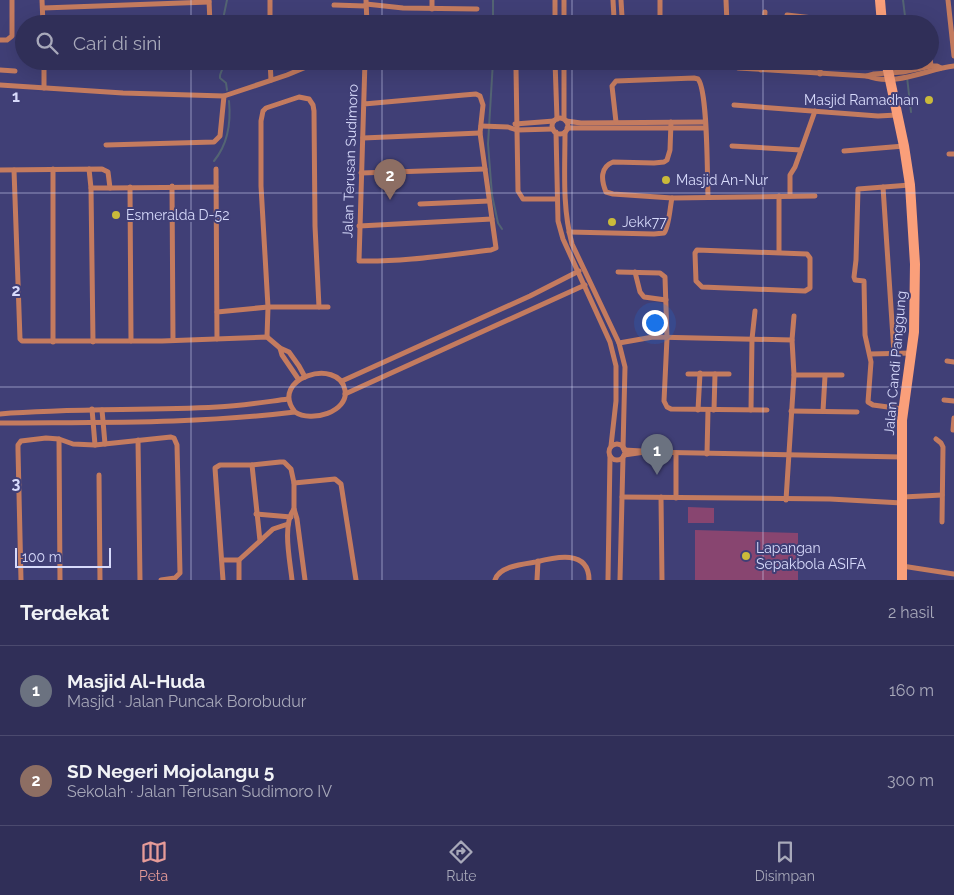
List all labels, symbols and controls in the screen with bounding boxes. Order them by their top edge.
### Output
search box [15,15,939,70]
icon: search [33,29,61,57]
text: Cari di sini [73,32,161,54]
street label: Jalan Terusan Sudimoro [339,84,361,238]
text: 1 [12,87,20,106]
place label: Masjid Ramadhan [804,92,919,108]
marker: Masjid Ramadhan [923,94,935,106]
pin: 2 [374,159,406,200]
place label: Masjid An-Nur [676,172,768,188]
marker: Masjid An-Nur [660,174,672,186]
place label: Esmeralda D-52 [126,207,229,223]
marker: Esmeralda D-52 [110,209,122,221]
place label: Jekk77 [622,214,667,230]
marker: Jekk77 [606,216,618,228]
text: 2 [11,281,21,300]
street label: Jalan Candi Panggung [881,290,909,436]
your location [642,310,668,336]
pin: 1 [641,434,673,475]
text: 3 [12,474,21,493]
place label: Lapangan Sepakbola ASIFA [756,540,867,572]
scale bar [15,545,111,568]
text: 100 m [22,549,62,565]
marker: Lapangan Sepakbola ASIFA [740,550,752,562]
text: Terdekat [20,600,109,625]
text: 2 hasil [888,603,934,622]
text: Masjid Al-Huda [67,670,205,692]
text: 1 [32,681,40,700]
text: 160 m [889,681,934,700]
text: Masjid · Jalan Puncak Borobudur [67,692,306,711]
text: SD Negeri Mojolangu 5 [67,760,274,782]
text: 2 [31,771,41,790]
text: 300 m [887,771,934,790]
text: Sekolah · Jalan Terusan Sudimoro IV [67,782,332,801]
tab: Peta [139,838,168,884]
tab: Rute [446,838,476,884]
tab: Disimpan [755,838,815,884]

